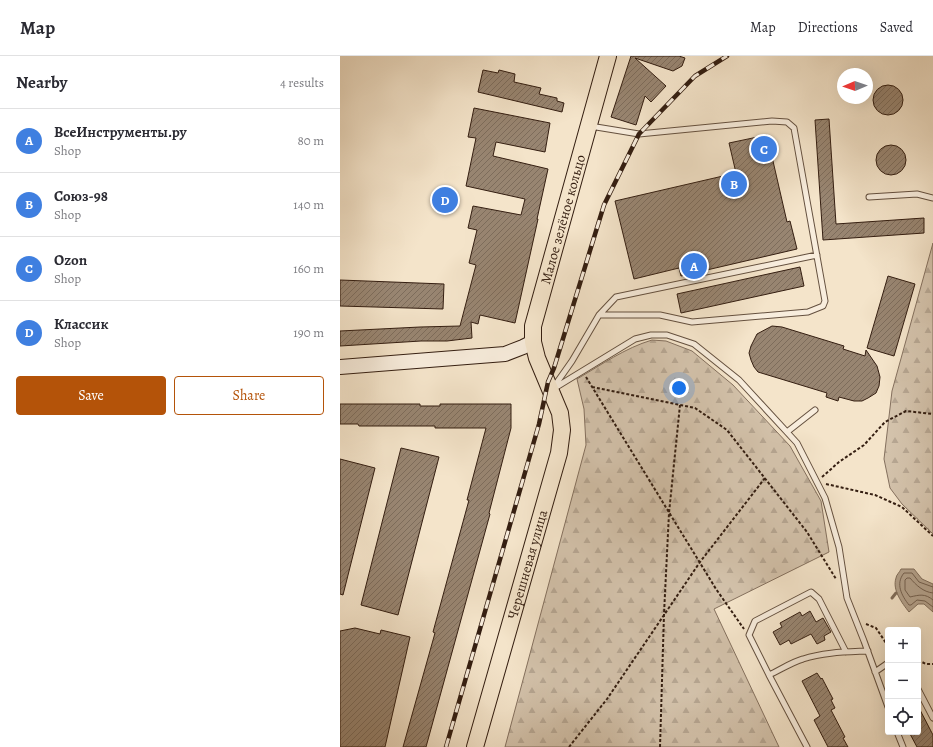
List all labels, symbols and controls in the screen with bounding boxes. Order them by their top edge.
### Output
text: Map [20,15,55,41]
text: Map [750,18,776,37]
text: Directions [798,18,858,37]
text: Saved [880,18,913,37]
north arrow [837,68,873,104]
text: Nearby [16,71,67,94]
text: 4 results [280,74,324,91]
text: ВсеИнструменты.ру [54,122,187,142]
text: A [25,132,33,149]
text: 80 m [297,132,324,149]
pin: C [751,134,777,164]
text: Shop [54,142,81,159]
street label: Малое зелёное кольцо [536,152,590,286]
pin: B [721,169,747,199]
pin: D [432,185,458,215]
text: Союз-98 [54,186,108,206]
text: B [25,196,33,213]
text: 140 m [293,196,324,213]
text: Shop [54,206,81,223]
text: Ozon [54,250,87,270]
pin: A [681,251,707,281]
text: C [25,260,33,277]
text: 160 m [293,260,324,277]
text: Shop [54,270,81,287]
text: Классик [54,314,109,334]
text: D [24,324,34,341]
text: 190 m [293,324,324,341]
text: Shop [54,334,81,351]
button: Save [16,376,166,415]
button: Share [174,376,324,415]
your location [669,378,689,398]
street label: Черешневая улица [503,507,552,621]
map controls [885,627,921,735]
button: + [885,627,921,663]
button: − [885,663,921,699]
button: locate [885,699,921,735]

